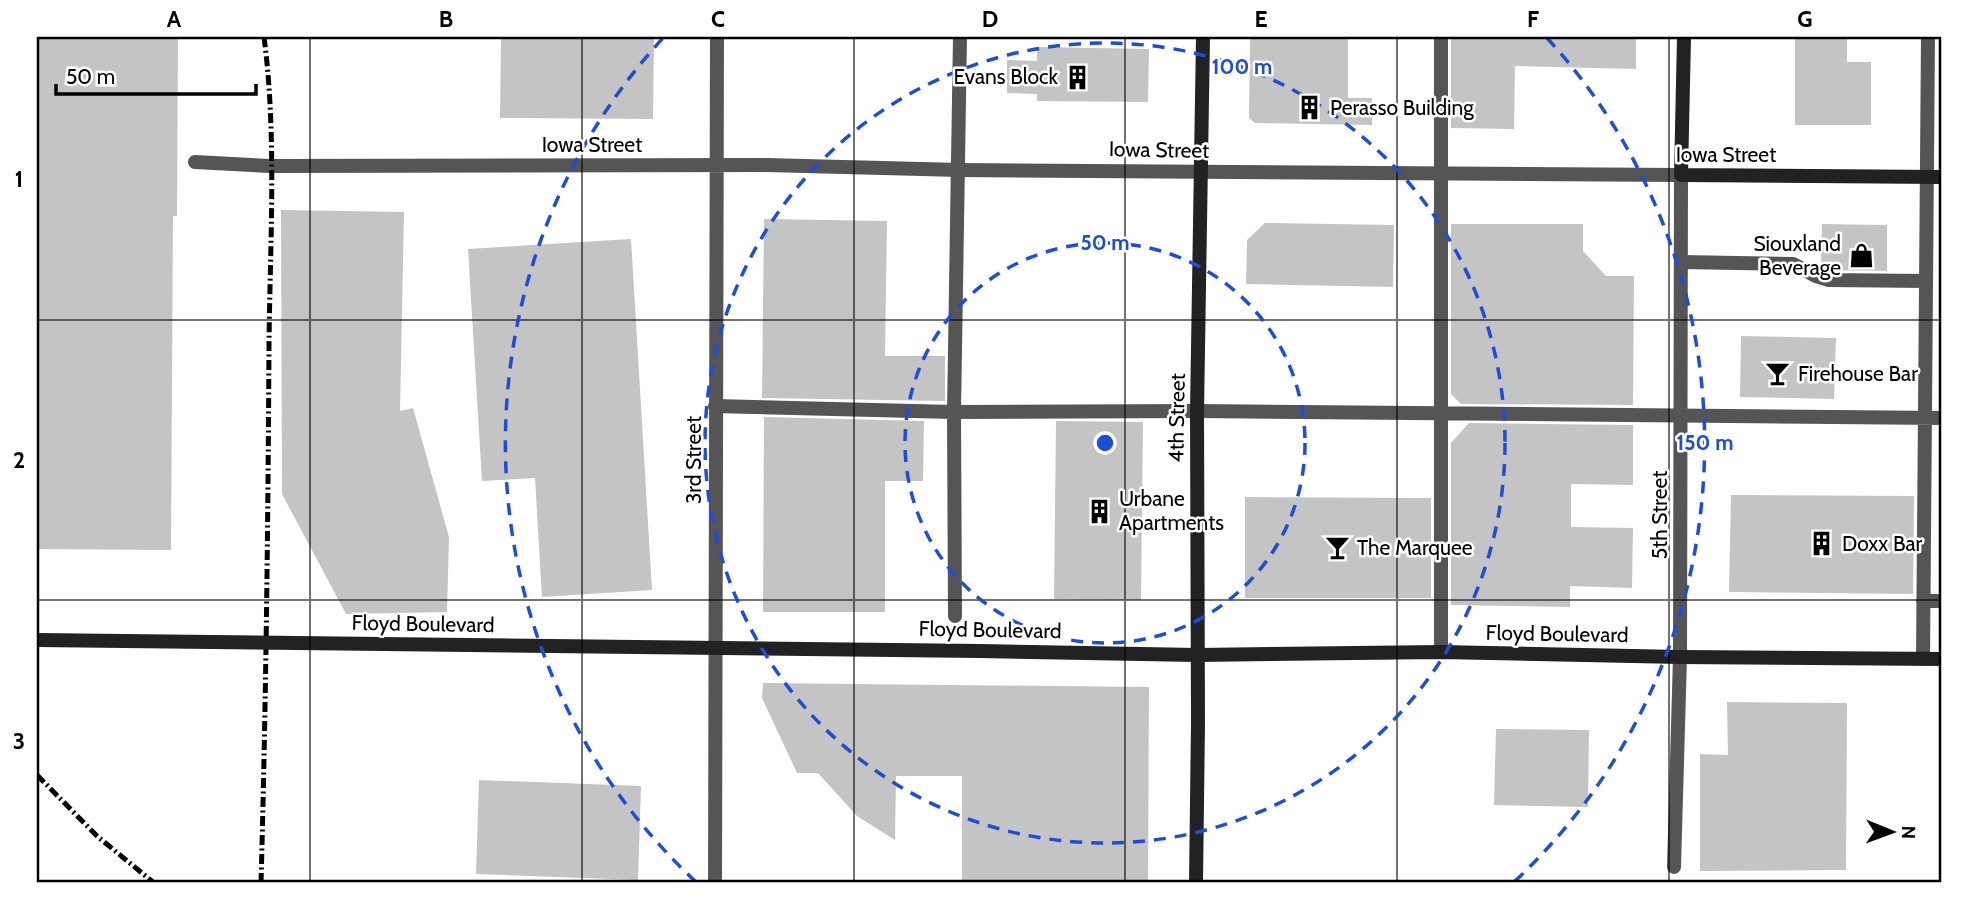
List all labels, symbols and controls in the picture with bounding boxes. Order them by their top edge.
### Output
text: A [167,5,182,33]
text: B [439,5,453,33]
text: C [711,5,725,33]
text: D [982,5,998,33]
text: E [1254,5,1268,33]
text: F [1527,5,1539,33]
text: G [1797,5,1813,33]
scale bar [56,52,256,96]
text: 100 m [1212,54,1272,79]
building icon: Evans Block [1064,63,1092,91]
text: 50 m [66,64,115,89]
place label: Evans Block [953,64,1059,89]
building icon: Perasso Building [1296,94,1324,122]
place label: Perasso Building [1330,95,1474,120]
street label: Iowa Street [542,132,642,157]
street label: Iowa Street [1109,136,1209,163]
street label: Iowa Street [1676,142,1776,167]
text: 1 [15,165,23,193]
text: 50 m [1080,230,1130,255]
place label: Siouxland Beverage [1753,231,1841,280]
shop icon: Siouxland Beverage [1847,242,1875,270]
bar icon: Firehouse Bar [1764,360,1792,388]
place label: Firehouse Bar [1798,361,1918,386]
street label: 4th Street [1163,373,1190,463]
street label: 3rd Street [681,416,706,504]
text: 150 m [1677,430,1733,455]
centre of rings [1093,431,1117,455]
text: 2 [13,446,25,474]
street label: 5th Street [1647,471,1672,559]
place label: Urbane Apartments [1119,486,1224,535]
building icon: Urbane Apartments [1085,497,1113,525]
building icon: Doxx Bar [1808,530,1836,558]
place label: Doxx Bar [1842,531,1923,556]
bar icon: The Marquee [1323,534,1351,562]
place label: The Marquee [1357,535,1473,560]
street label: Floyd Boulevard [351,610,495,637]
street label: Floyd Boulevard [918,616,1062,643]
street label: Floyd Boulevard [1485,620,1629,647]
text: 3 [13,727,25,755]
north arrow [1856,797,1926,867]
text: N [1897,825,1920,839]

